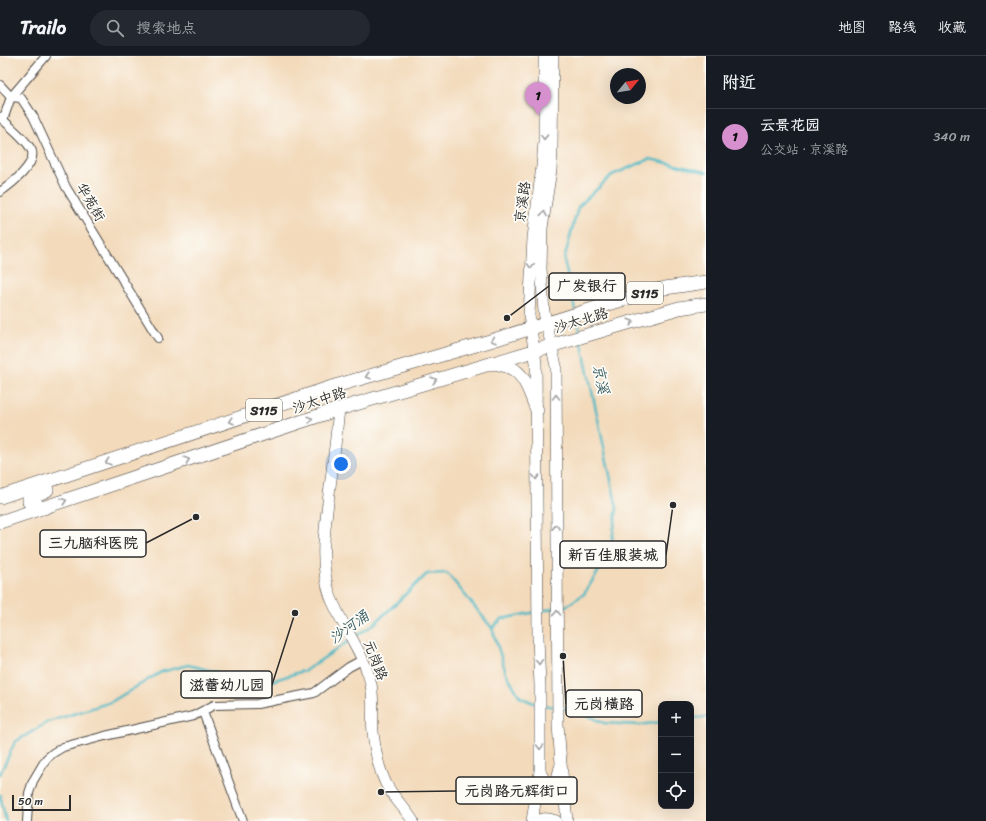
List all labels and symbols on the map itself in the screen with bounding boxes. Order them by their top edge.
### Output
north arrow [610,68,646,104]
pin: 1 [525,82,551,115]
one-way arrow [540,134,548,140]
street label: 华苑街 [69,178,112,227]
street label: 京溪路 [507,180,538,225]
one-way arrow [539,211,548,218]
one-way arrow [527,263,535,269]
callout: 广发银行 [549,273,625,300]
text: 广发银行 [557,273,617,299]
road number: S115 [627,282,663,304]
street label: 沙太北路 [551,300,612,341]
one-way arrow [628,318,635,327]
one-way arrow [490,335,497,344]
water label: 京溪 [585,362,617,397]
one-way arrow [365,371,372,380]
one-way arrow [431,376,438,385]
street label: 沙太中路 [289,380,350,421]
one-way arrow [552,394,560,400]
road number: S115 [246,399,282,421]
one-way arrow [307,415,314,424]
one-way arrow [228,416,235,425]
your location [331,454,351,474]
one-way arrow [183,456,190,465]
one-way arrow [105,457,112,465]
one-way arrow [532,474,541,480]
one-way arrow [60,498,67,506]
one-way arrow [552,524,560,530]
callout: 三九脑科医院 [40,530,146,557]
text: 三九脑科医院 [48,530,138,556]
callout: 新百佳服装城 [560,541,666,568]
text: 新百佳服装城 [568,542,658,568]
water label: 沙河涌 [323,603,376,651]
one-way arrow [553,610,561,616]
street label: 元岗路 [356,636,395,684]
one-way arrow [535,659,543,665]
callout: 滋蕾幼儿园 [181,671,272,698]
text: 滋蕾幼儿园 [189,672,265,698]
callout: 元岗横路 [566,690,642,717]
text: 元岗横路 [574,691,634,717]
one-way arrow [536,744,544,750]
callout: 元岗路元辉街口 [456,777,577,804]
text: 元岗路元辉街口 [464,778,570,804]
scale bar [12,793,71,812]

